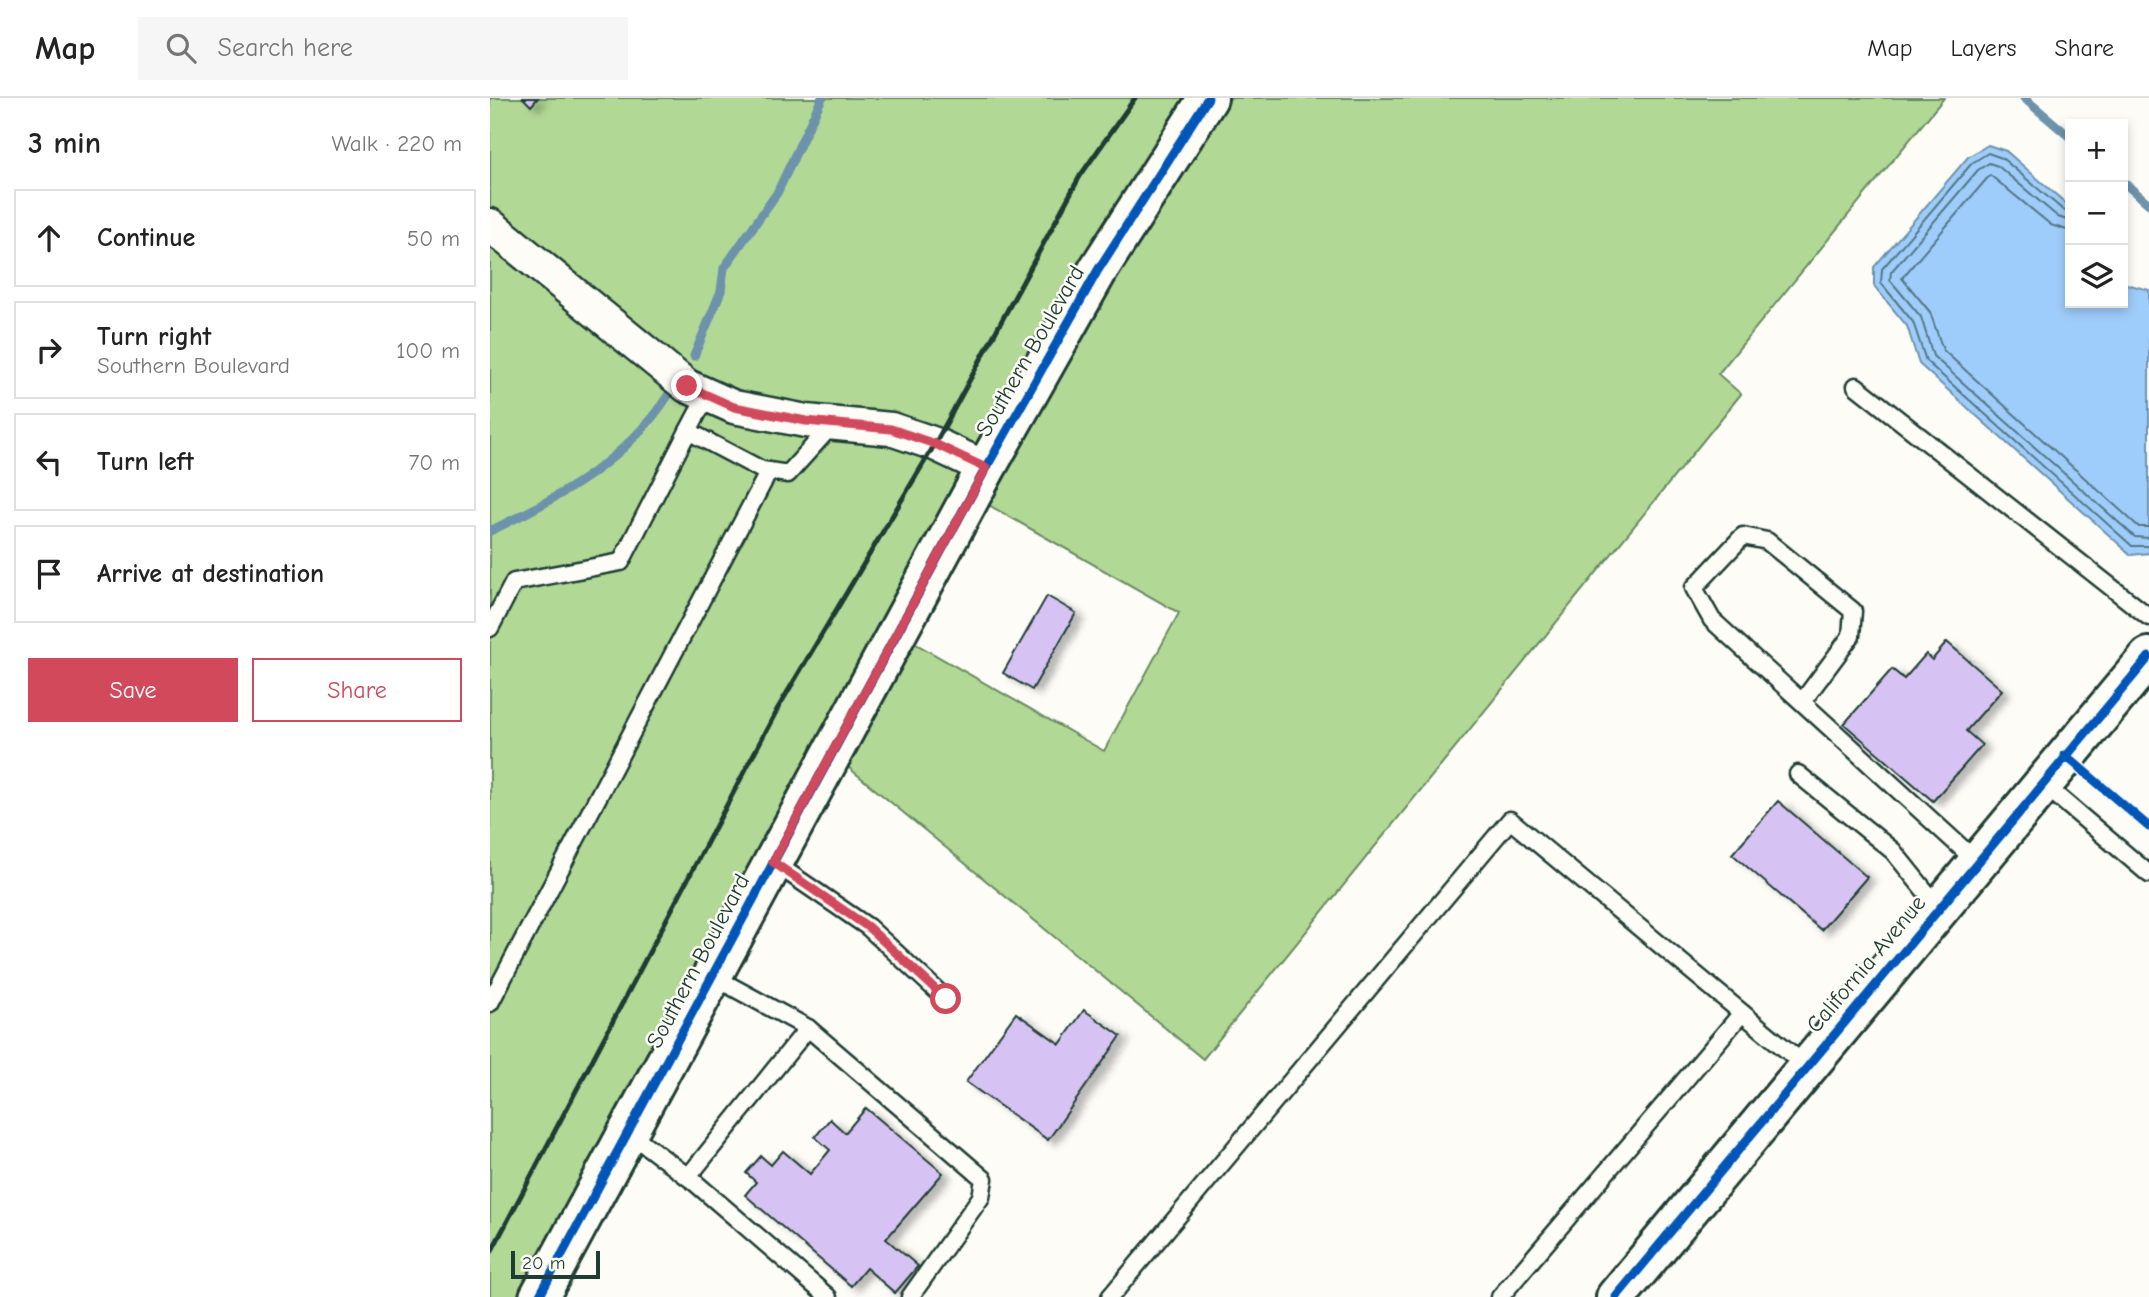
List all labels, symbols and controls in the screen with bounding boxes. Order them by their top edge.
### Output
search box [138,17,628,80]
text: Map [35,29,96,67]
icon: search [162,29,200,67]
text: Search here [218,33,353,63]
text: Map [1867,34,1913,62]
text: Layers [1951,34,2016,62]
text: Share [2054,34,2114,62]
map controls [2065,119,2128,308]
button: + [2065,119,2128,182]
text: 3 min [28,126,101,161]
text: Walk · 220 m [331,130,462,157]
button: − [2065,182,2128,245]
icon: ahead [30,219,68,257]
text: Continue [97,223,195,253]
text: 50 m [407,225,460,252]
button: layers [2065,245,2128,308]
street label: Southern Boulevard [970,261,1090,441]
text: Turn right [97,322,211,352]
icon: right [30,331,68,369]
text: 100 m [396,337,460,364]
text: Southern Boulevard [97,352,290,379]
route end [671,370,702,401]
icon: left [30,443,68,481]
text: Turn left [97,447,194,477]
text: 70 m [408,449,460,476]
icon: arrive [30,555,68,593]
text: Arrive at destination [97,559,324,589]
button: Save [28,658,238,722]
button: Share [252,658,462,722]
street label: Southern Boulevard [641,869,755,1053]
street label: California Avenue [1801,890,1931,1038]
route start [930,983,961,1014]
scale bar [511,1248,600,1280]
text: 20 m [522,1252,566,1274]

